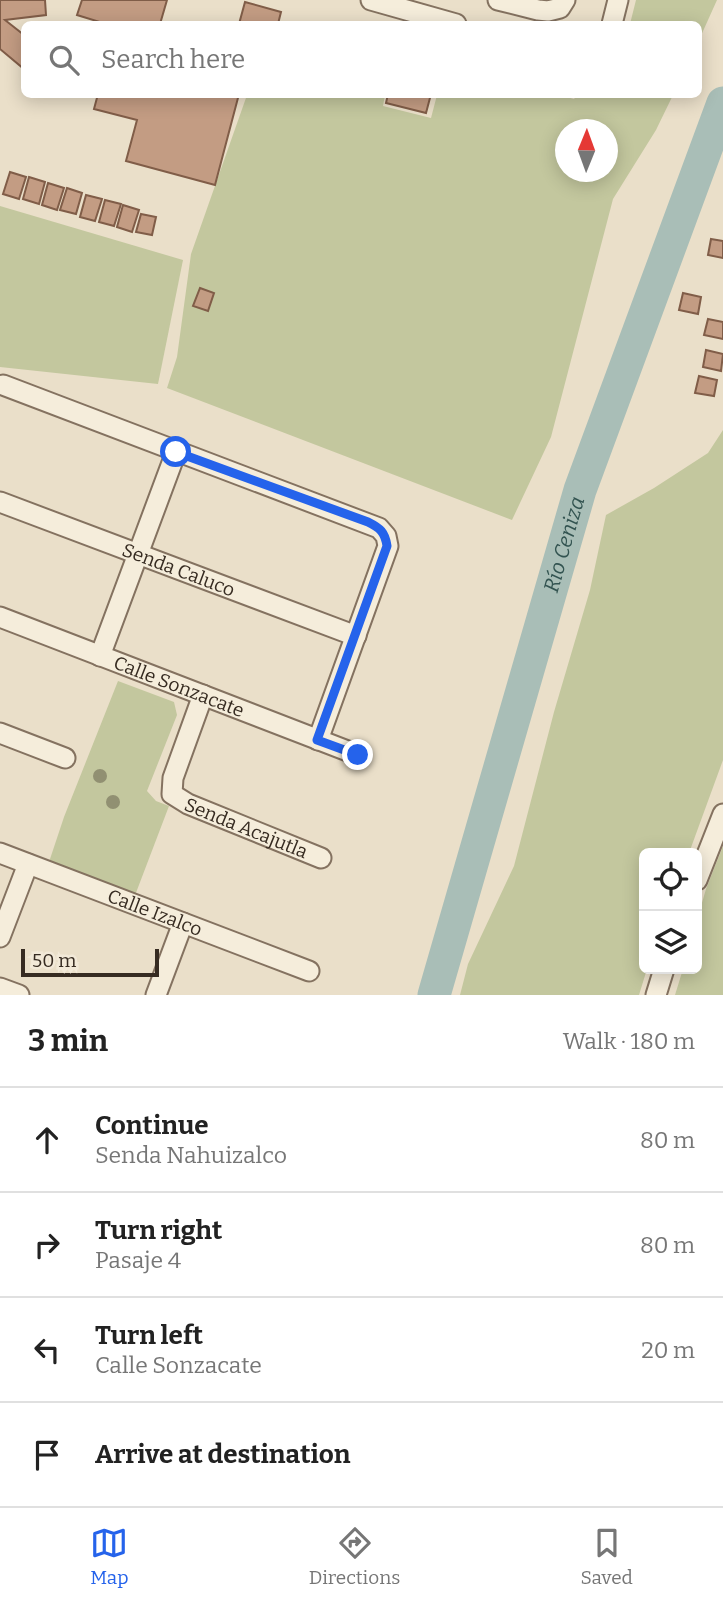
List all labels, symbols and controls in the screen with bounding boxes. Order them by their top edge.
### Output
search box [21,21,702,98]
icon: search [45,41,83,79]
text: Search here [101,44,245,75]
north arrow [555,119,618,182]
route start [160,436,191,467]
water label: Río Ceniza [538,493,590,595]
street label: Senda Caluco [119,538,238,601]
street label: Calle Sonzacate [111,651,248,722]
route end [342,739,373,770]
street label: Senda Acajutla [181,792,312,863]
map controls [639,848,702,974]
button: locate [639,848,702,911]
street label: Calle Izalco [104,884,206,941]
button: layers [639,911,702,974]
scale bar [21,946,159,978]
text: 50 m [32,949,76,972]
text: 3 min [28,1023,108,1059]
text: Walk · 180 m [563,1027,695,1055]
text: Continue [95,1110,209,1141]
icon: ahead [28,1121,66,1159]
text: 80 m [640,1126,695,1154]
text: Senda Nahuizalco [95,1141,287,1169]
text: Turn right [95,1215,222,1246]
icon: right [28,1226,66,1264]
text: 80 m [640,1231,695,1259]
text: Pasaje 4 [95,1246,181,1274]
text: Turn left [95,1320,203,1351]
icon: left [28,1331,66,1369]
text: 20 m [641,1336,695,1364]
text: Calle Sonzacate [95,1351,262,1379]
icon: arrive [28,1436,66,1474]
text: Arrive at destination [95,1439,350,1470]
tab: Map [90,1524,129,1589]
tab: Directions [309,1524,400,1589]
tab: Saved [581,1524,633,1589]

